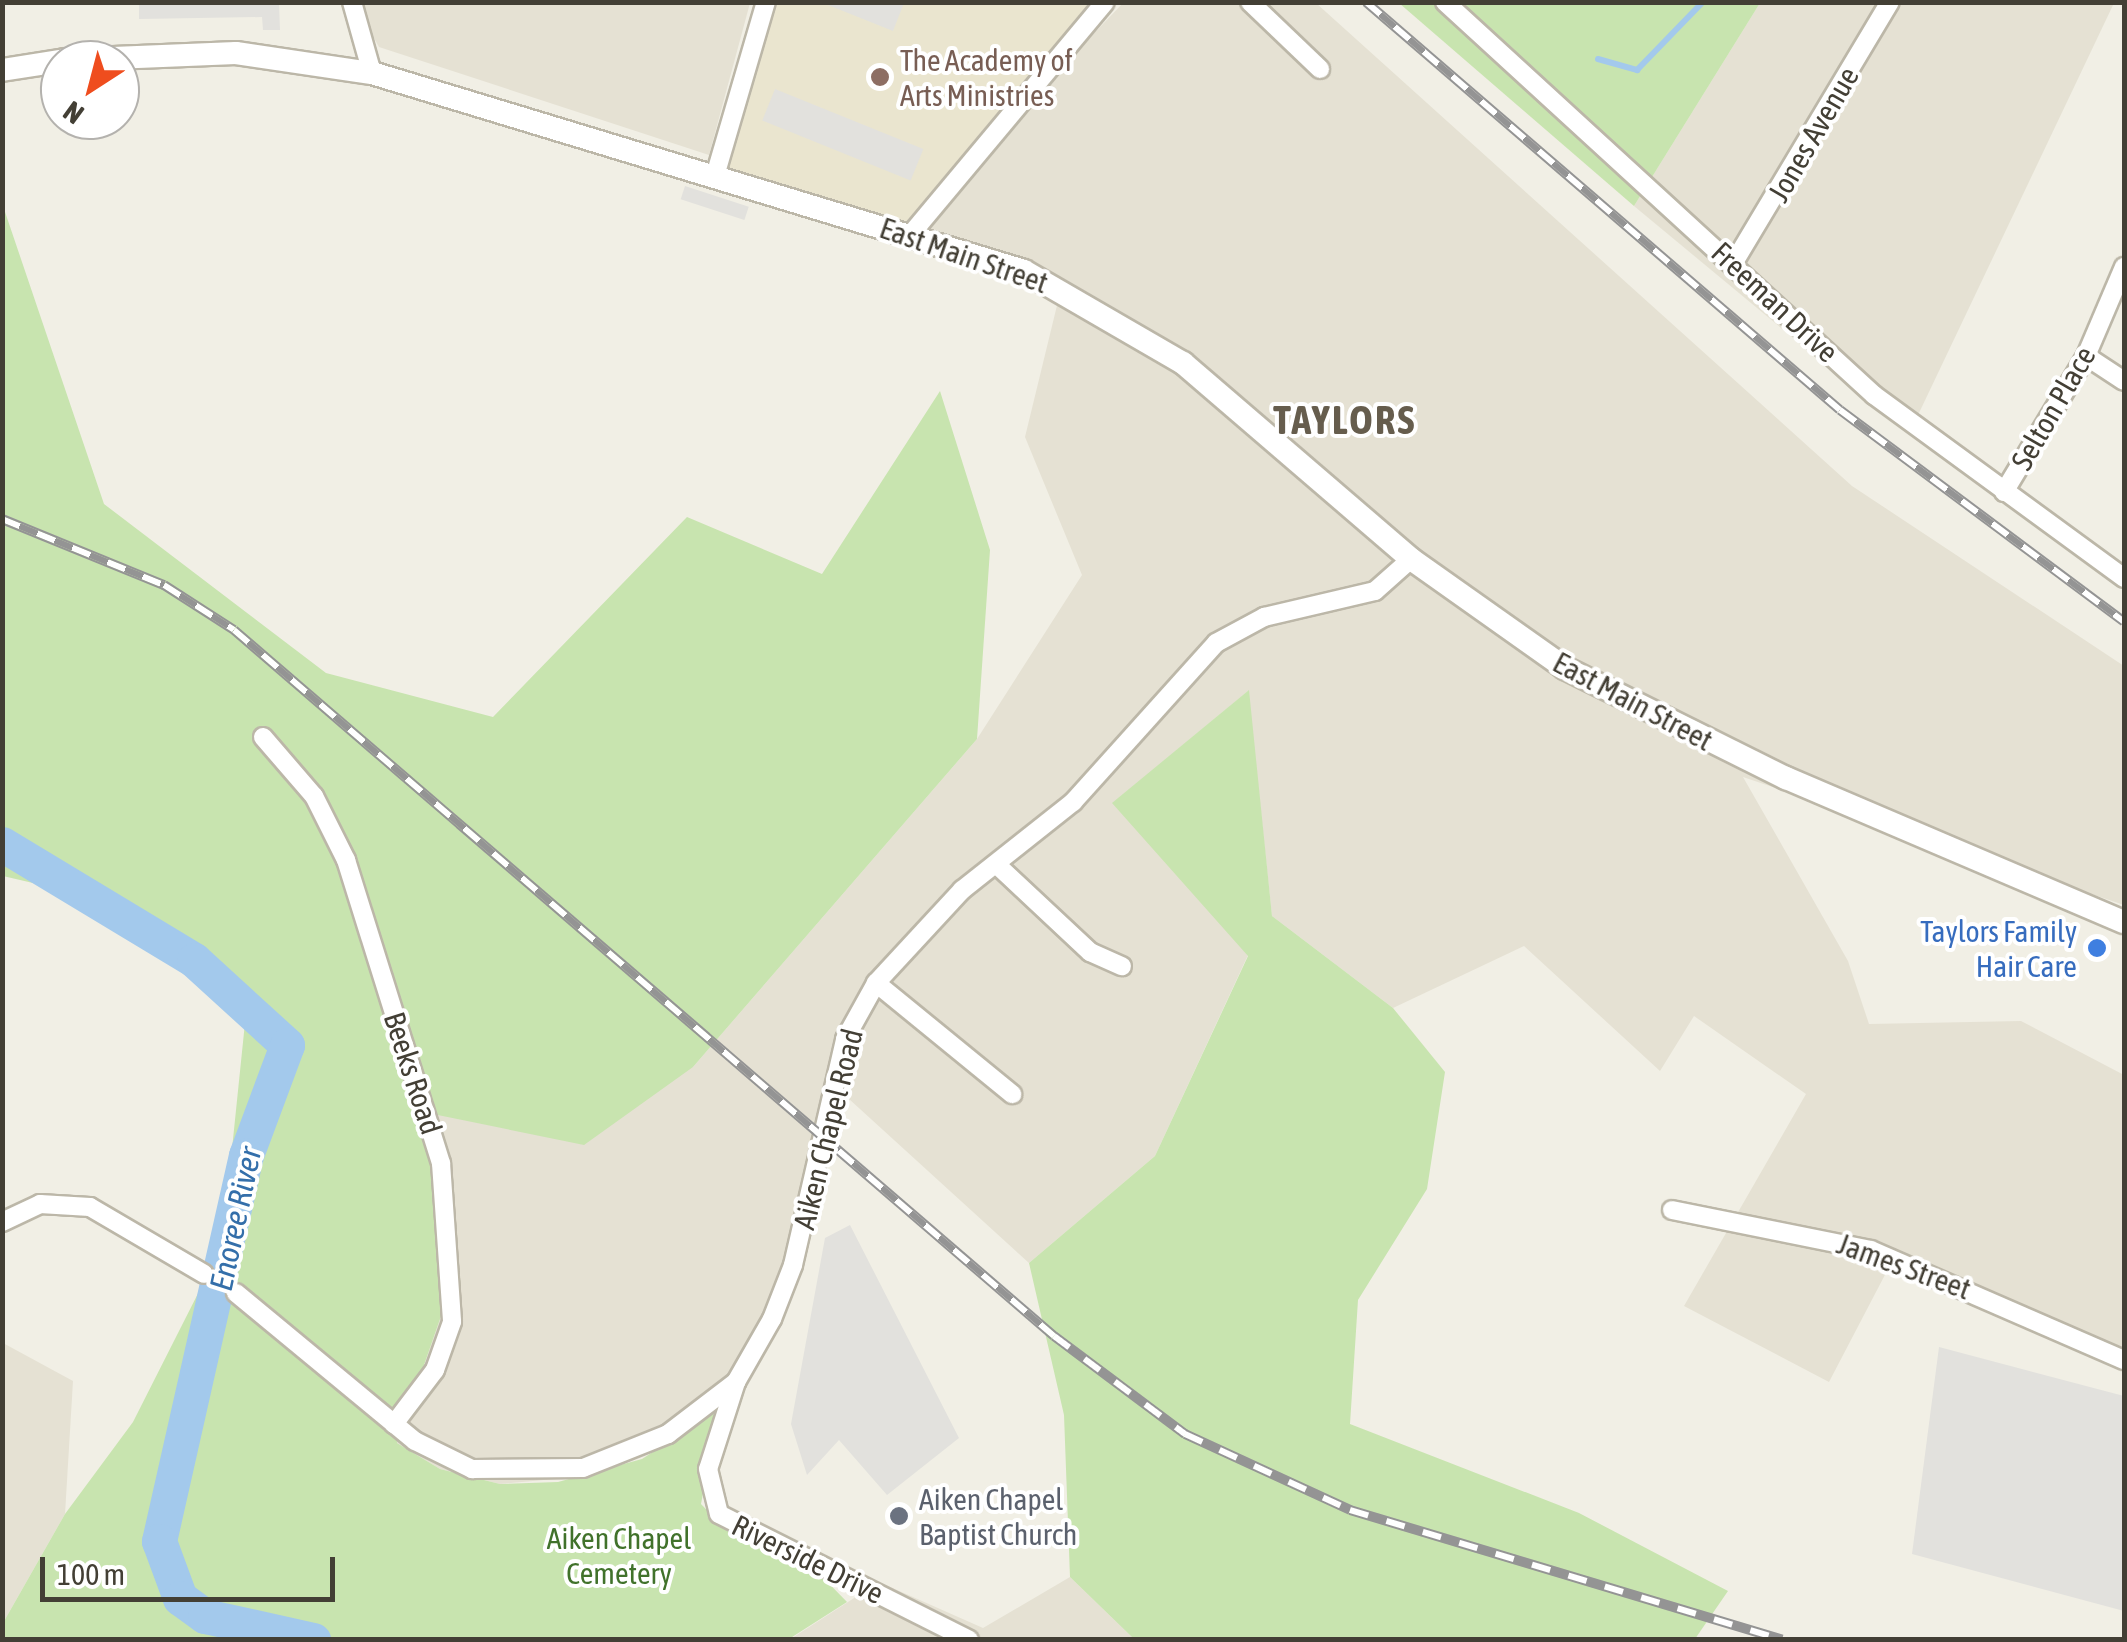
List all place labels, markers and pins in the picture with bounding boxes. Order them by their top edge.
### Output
place label: The Academy of Arts Ministries [900,42,1073,112]
marker: The Academy of Arts Ministries [869,66,891,88]
place label: Taylors Family Hair Care [1920,913,2077,984]
marker: Taylors Family Hair Care [2086,937,2108,959]
place label: Aiken Chapel Baptist Church [919,1481,1077,1552]
marker: Aiken Chapel Baptist Church [888,1505,910,1527]

